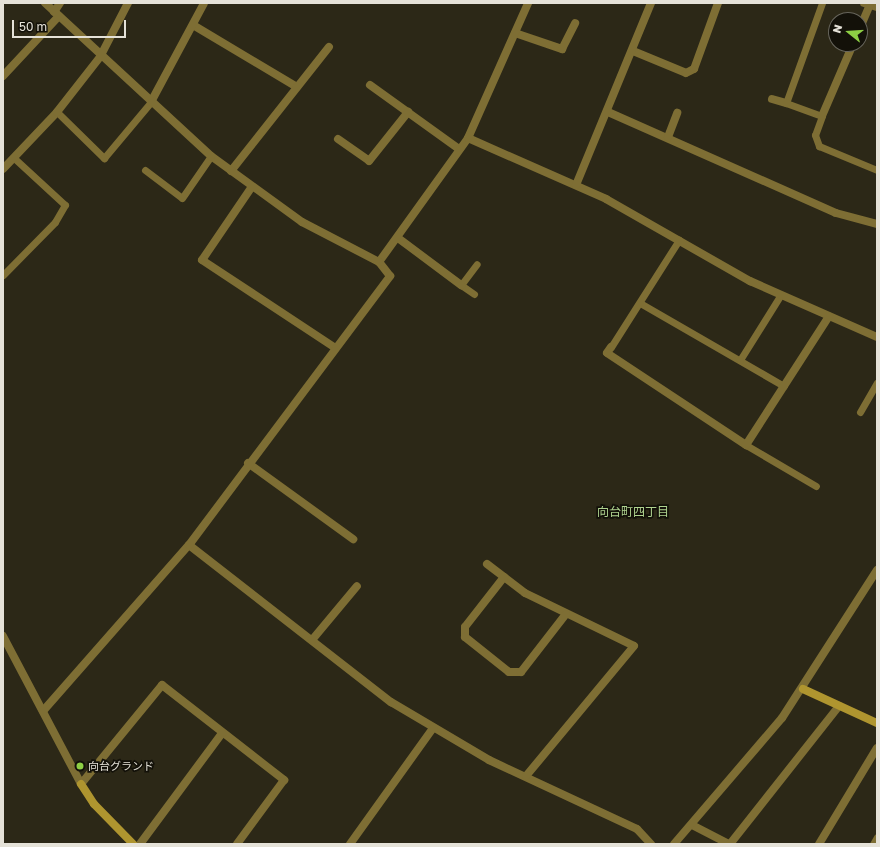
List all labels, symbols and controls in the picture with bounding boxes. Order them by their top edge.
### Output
scale bar [14,12,128,38]
north arrow [828,12,868,52]
text: 50 m [19,19,47,34]
text: N [830,23,844,35]
district label: 向台町四丁目 [597,505,669,519]
place label: 向台グランド [88,759,154,773]
marker: 向台グランド [75,761,85,771]

